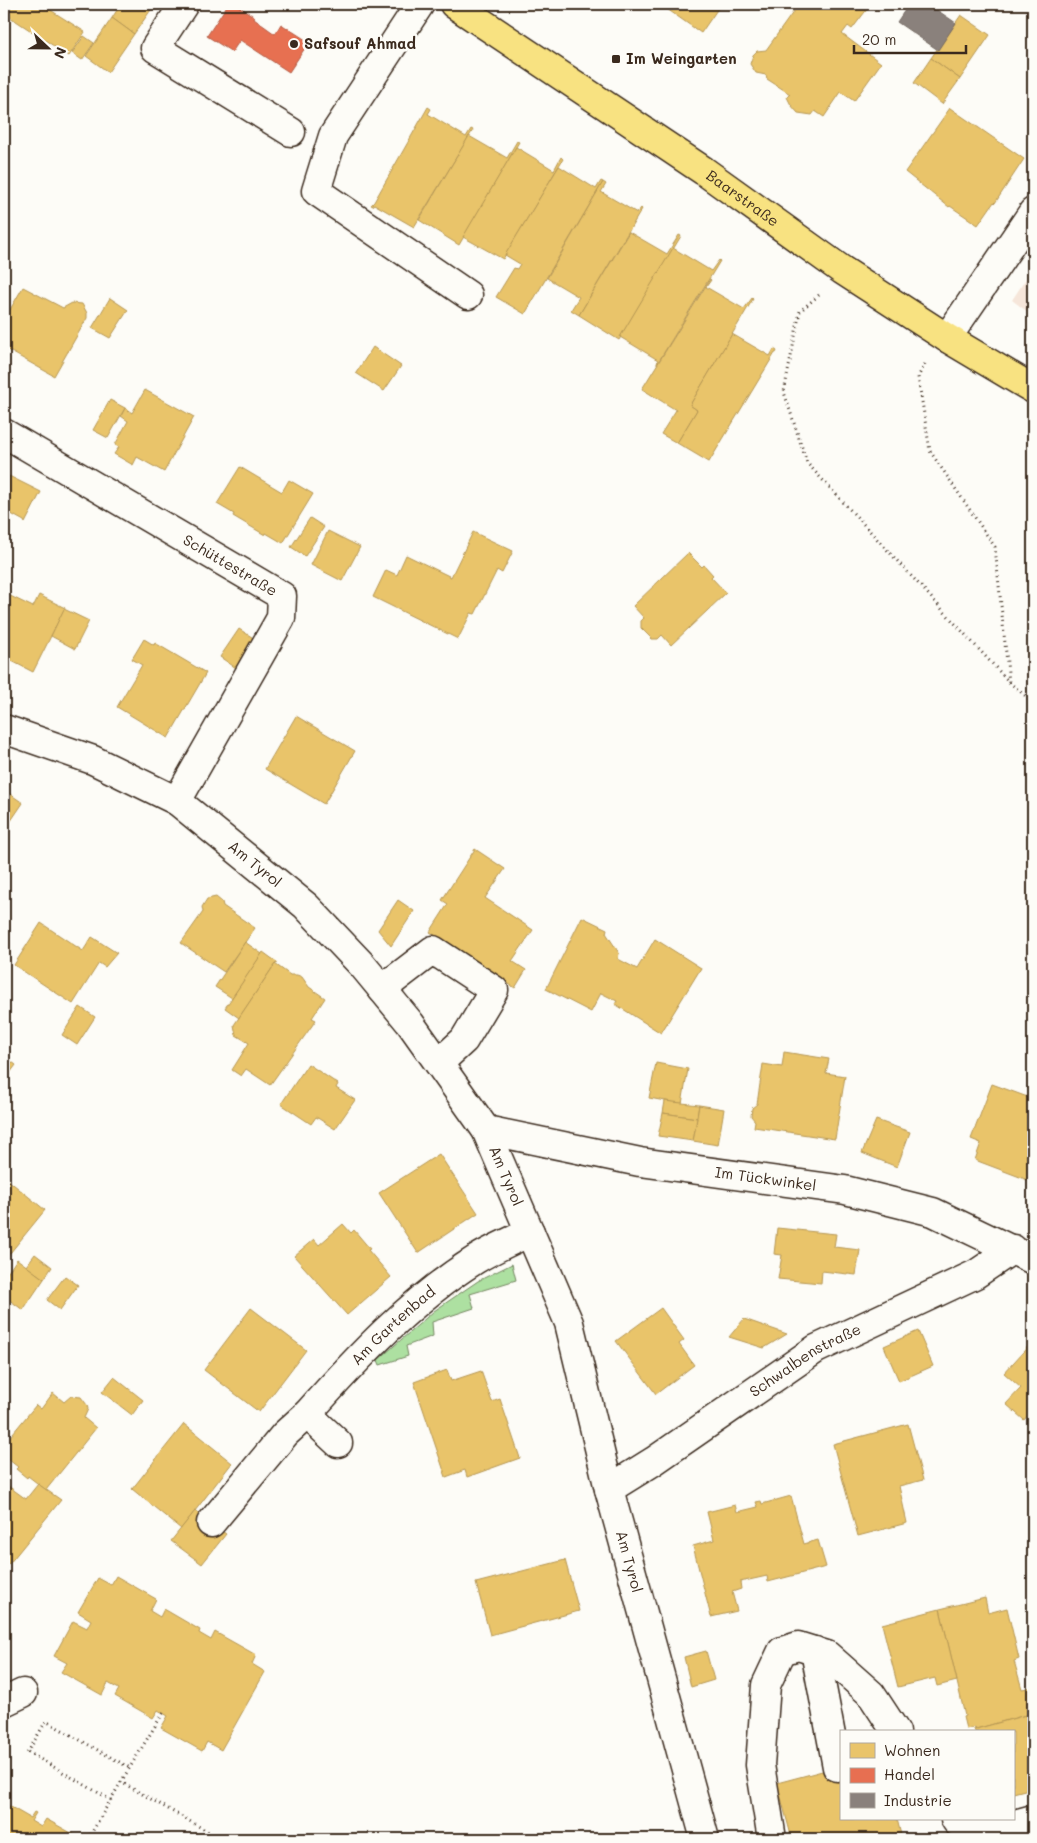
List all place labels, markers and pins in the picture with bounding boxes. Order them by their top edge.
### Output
place label: Safsouf Ahmad [304,33,416,53]
marker: Safsouf Ahmad [288,38,300,50]
place label: Im Weingarten [626,48,737,68]
marker: Im Weingarten [610,53,622,65]

